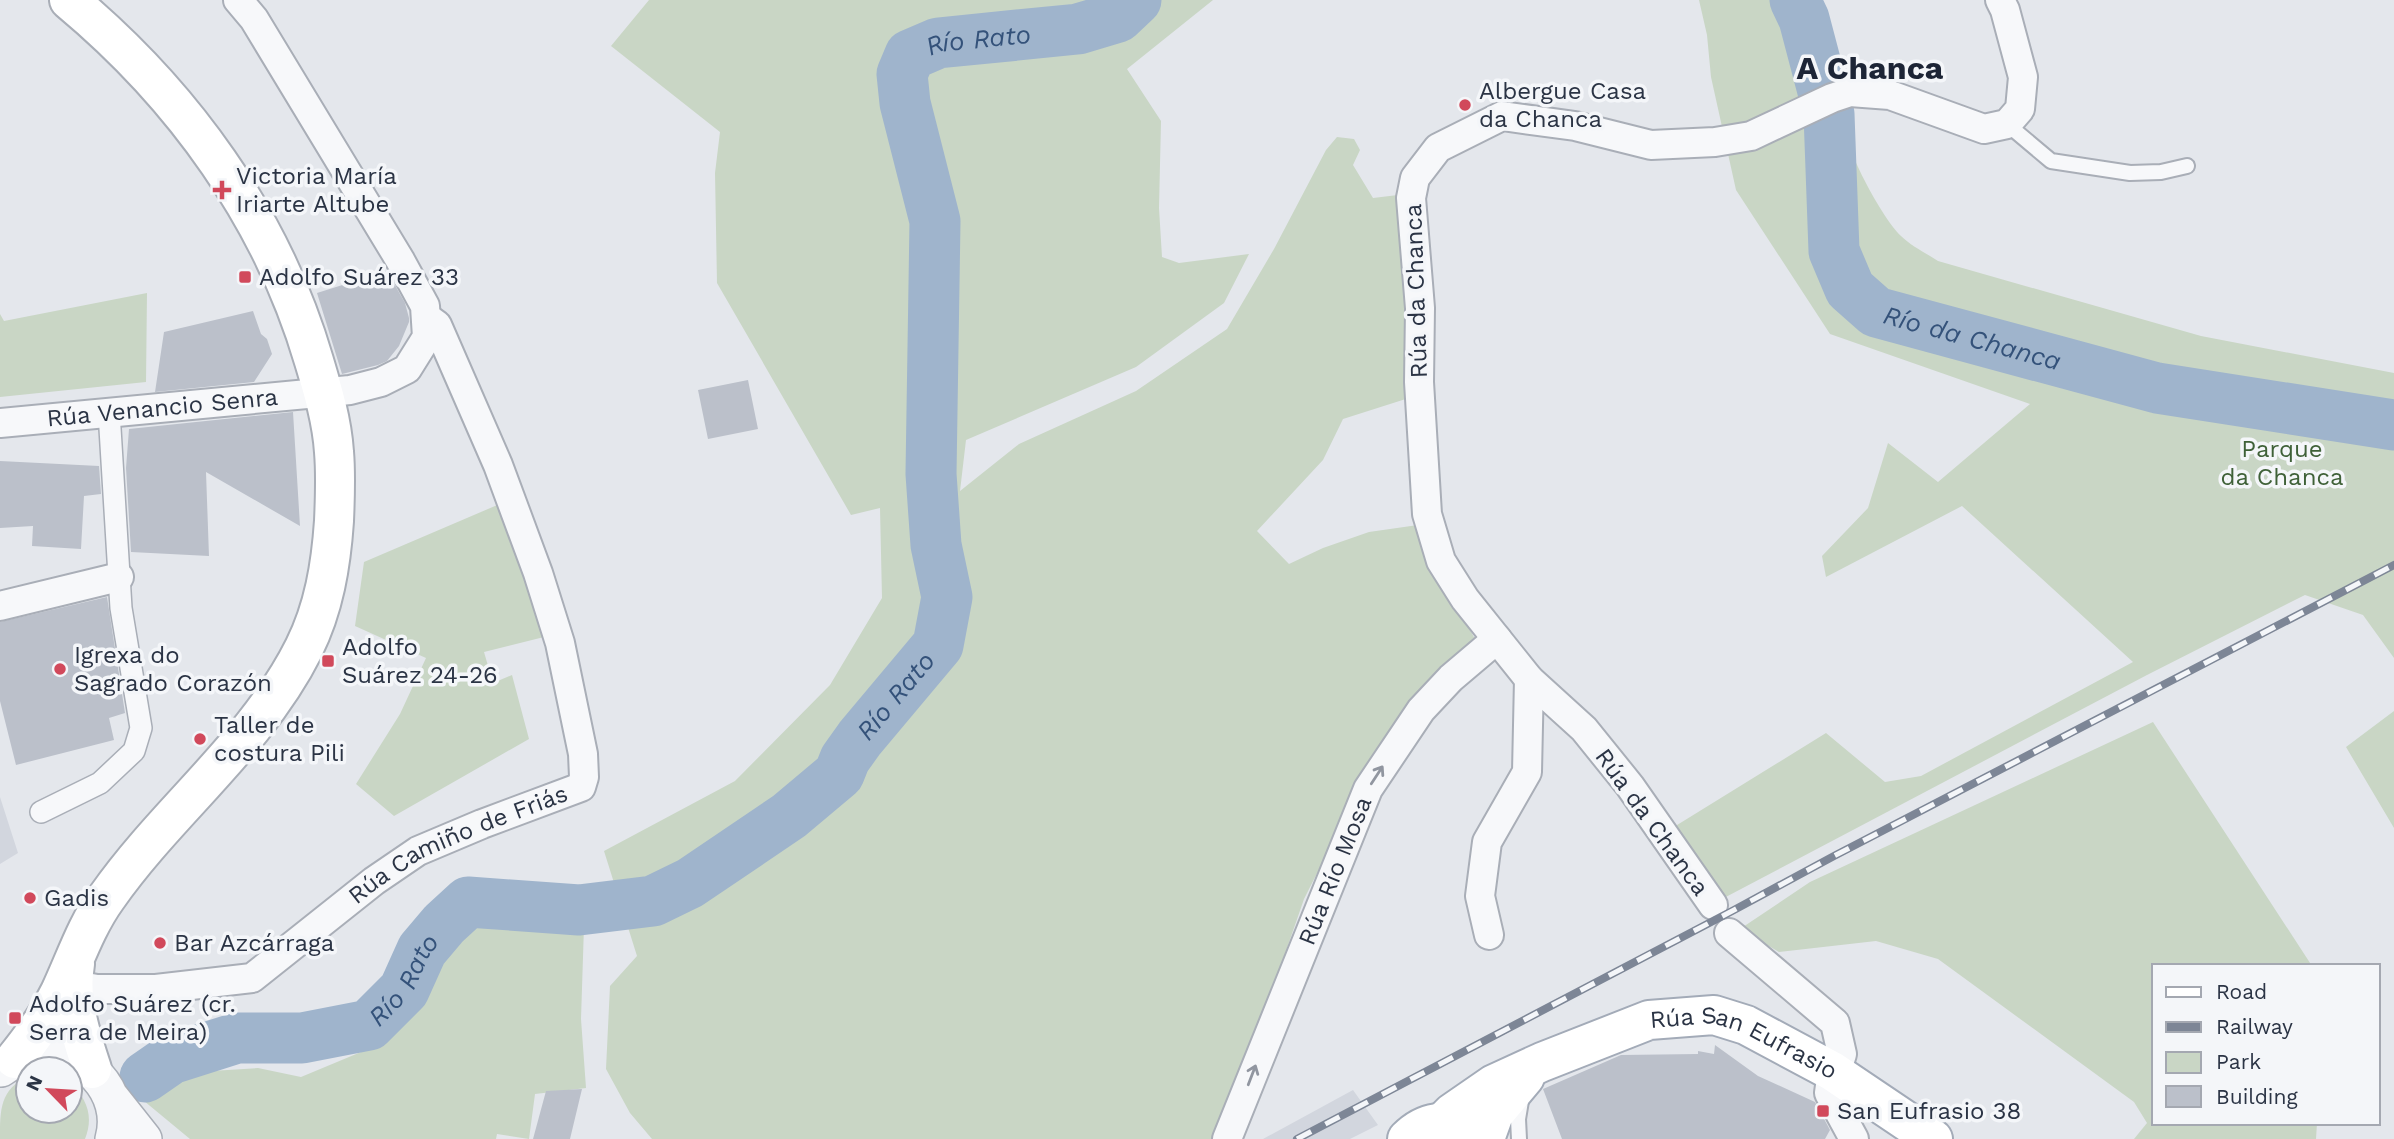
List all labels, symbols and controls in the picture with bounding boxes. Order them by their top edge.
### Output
water label: Río Rato [921,19,1032,62]
district label: A Chanca [1797,49,1944,87]
place label: Albergue Casa da Chanca [1479,77,1646,133]
marker: Albergue Casa da Chanca [1457,97,1473,113]
place label: Victoria María Iriarte Altube [236,162,397,218]
marker: Victoria María Iriarte Altube [214,182,230,198]
street label: Rúa da Chanca [1399,203,1433,379]
place label: Adolfo Suárez 33 [259,263,459,291]
marker: Adolfo Suárez 33 [237,269,253,285]
water label: Río da Chanca [1880,300,2064,376]
street label: Rúa Venancio Senra [45,383,279,433]
park label: Parque da Chanca [2220,435,2344,491]
place label: Adolfo Suárez 24-26 [342,633,498,689]
place label: Igrexa do Sagrado Corazón [74,641,272,697]
water label: Río Rato [850,646,941,746]
marker: Adolfo Suárez 24-26 [320,653,336,669]
marker: Igrexa do Sagrado Corazón [52,661,68,677]
place label: Taller de costura Pili [214,711,345,767]
marker: Taller de costura Pili [192,731,208,747]
street label: Rúa da Chanca [1589,743,1715,901]
one-way arrow [1369,766,1384,785]
street label: Rúa Camiño de Friás [343,779,572,910]
street label: Rúa Río Mosa [1293,793,1377,949]
place label: Gadis [44,884,109,912]
marker: Gadis [22,890,38,906]
water label: Río Rato [362,927,445,1032]
place label: Bar Azcárraga [174,929,334,957]
marker: Bar Azcárraga [152,935,168,951]
legend [2152,964,2380,1125]
text: Road [2216,979,2267,1004]
place label: Adolfo Suárez (cr. Serra de Meira) [29,990,236,1046]
street label: Rúa San Eufrasio [1649,1001,1842,1085]
marker: Adolfo Suárez (cr. Serra de Meira) [7,1010,23,1026]
text: Railway [2216,1014,2293,1039]
text: Park [2216,1049,2261,1074]
north arrow [14,1055,84,1125]
one-way arrow [1246,1065,1259,1087]
text: N [21,1072,47,1094]
text: Building [2216,1084,2298,1109]
place label: San Eufrasio 38 [1837,1097,2021,1125]
marker: San Eufrasio 38 [1815,1103,1831,1119]

